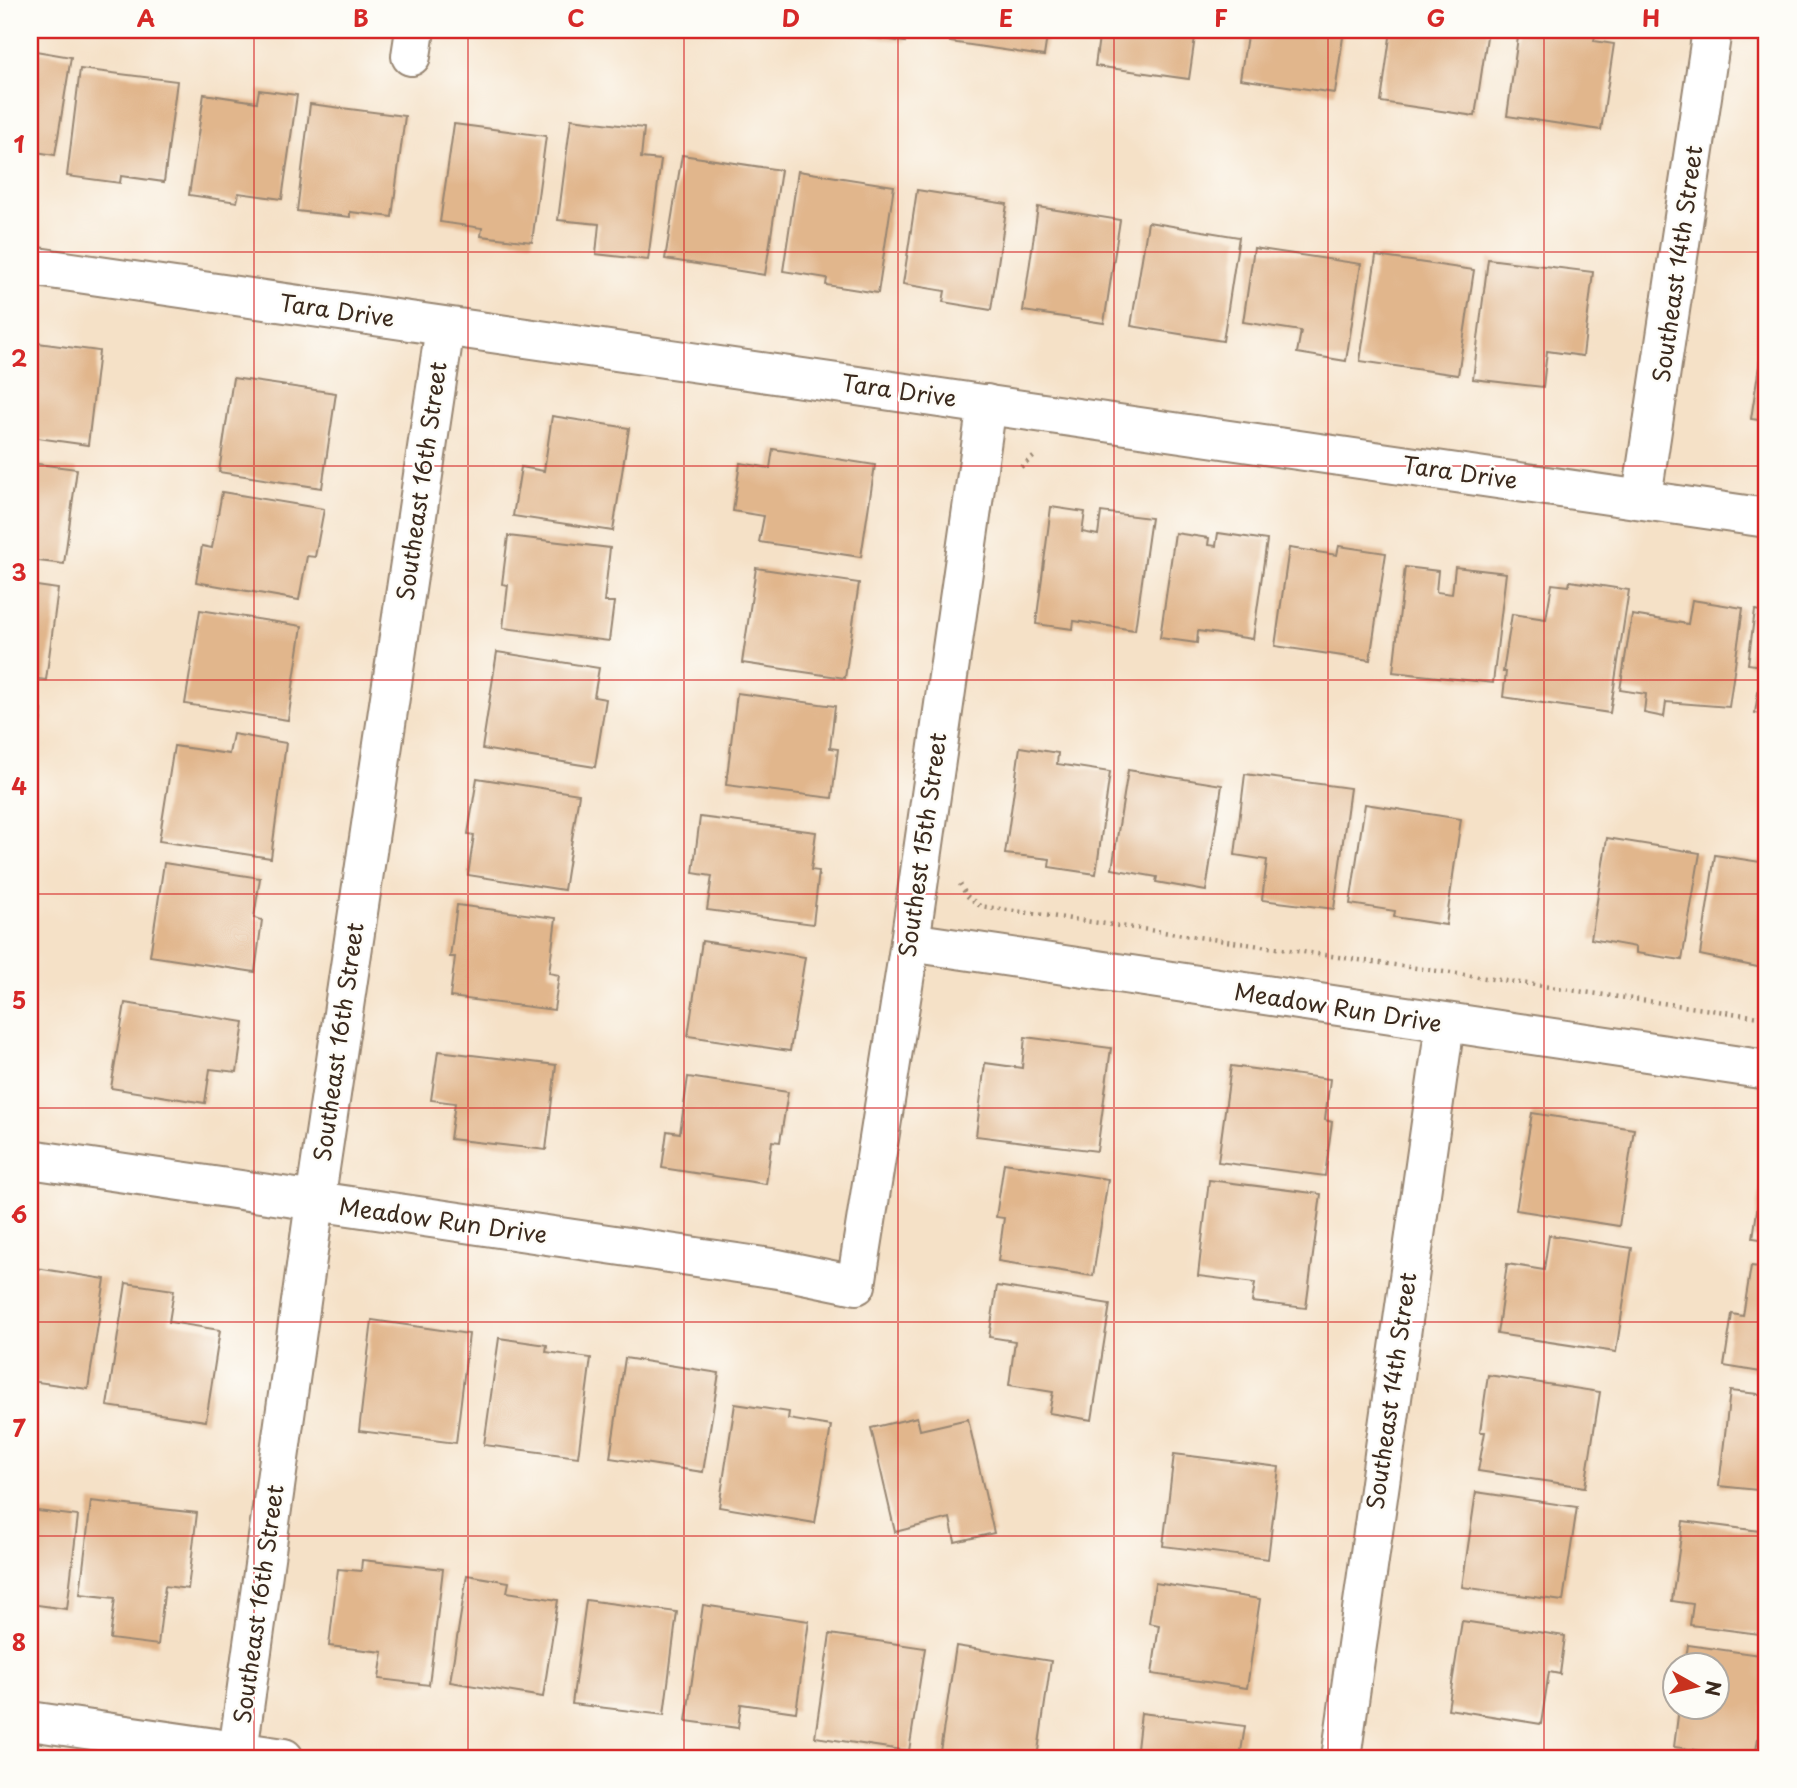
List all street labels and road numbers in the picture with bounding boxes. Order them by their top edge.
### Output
street label: Southeast 14th Street [1643,143,1710,385]
street label: Tara Drive [277,284,397,335]
street label: Southeast 16th Street [386,359,455,602]
street label: Tara Drive [839,364,959,415]
street label: Tara Drive [1400,446,1520,497]
street label: Southest 15th Street [888,730,955,959]
street label: Southeast 16th Street [303,920,372,1163]
street label: Meadow Run Drive [1232,973,1445,1040]
street label: Meadow Run Drive [337,1188,549,1251]
street label: Southeast 14th Street [1357,1270,1424,1512]
street label: Southeast 16th Street [223,1482,292,1725]

